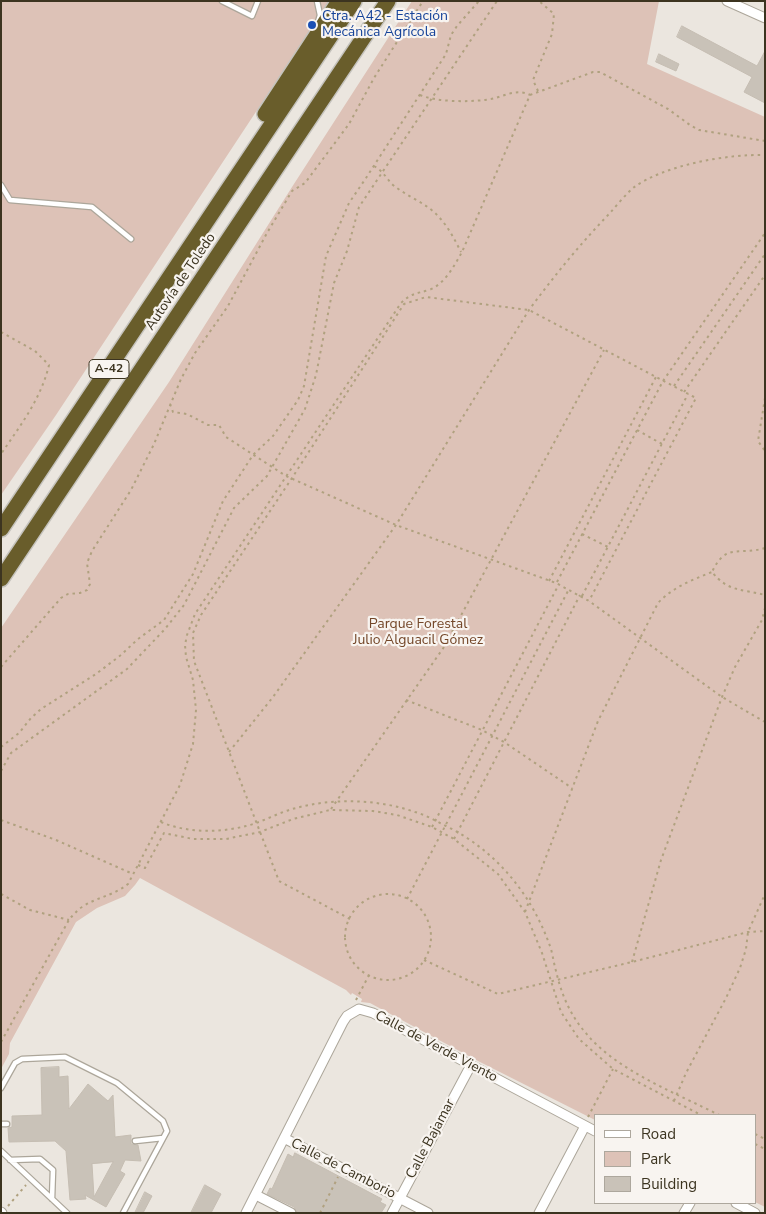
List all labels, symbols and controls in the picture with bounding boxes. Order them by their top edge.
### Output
place label: Ctra. A42 - Estación Mecánica Agrícola [322,9,448,41]
marker: Ctra. A42 - Estación Mecánica Agrícola [306,19,318,31]
street label: Autovía de Toledo [142,230,220,334]
road number: A-42 [89,359,129,378]
park label: Parque Forestal Julio Alguacil Gómez [353,617,483,650]
street label: Calle de Verde Viento [372,1008,500,1086]
street label: Calle Bajamar [403,1096,459,1182]
legend [594,1114,756,1204]
text: Road [641,1124,676,1144]
street label: Calle de Camborio [288,1135,398,1203]
text: Park [641,1149,671,1169]
text: Building [641,1174,697,1194]

